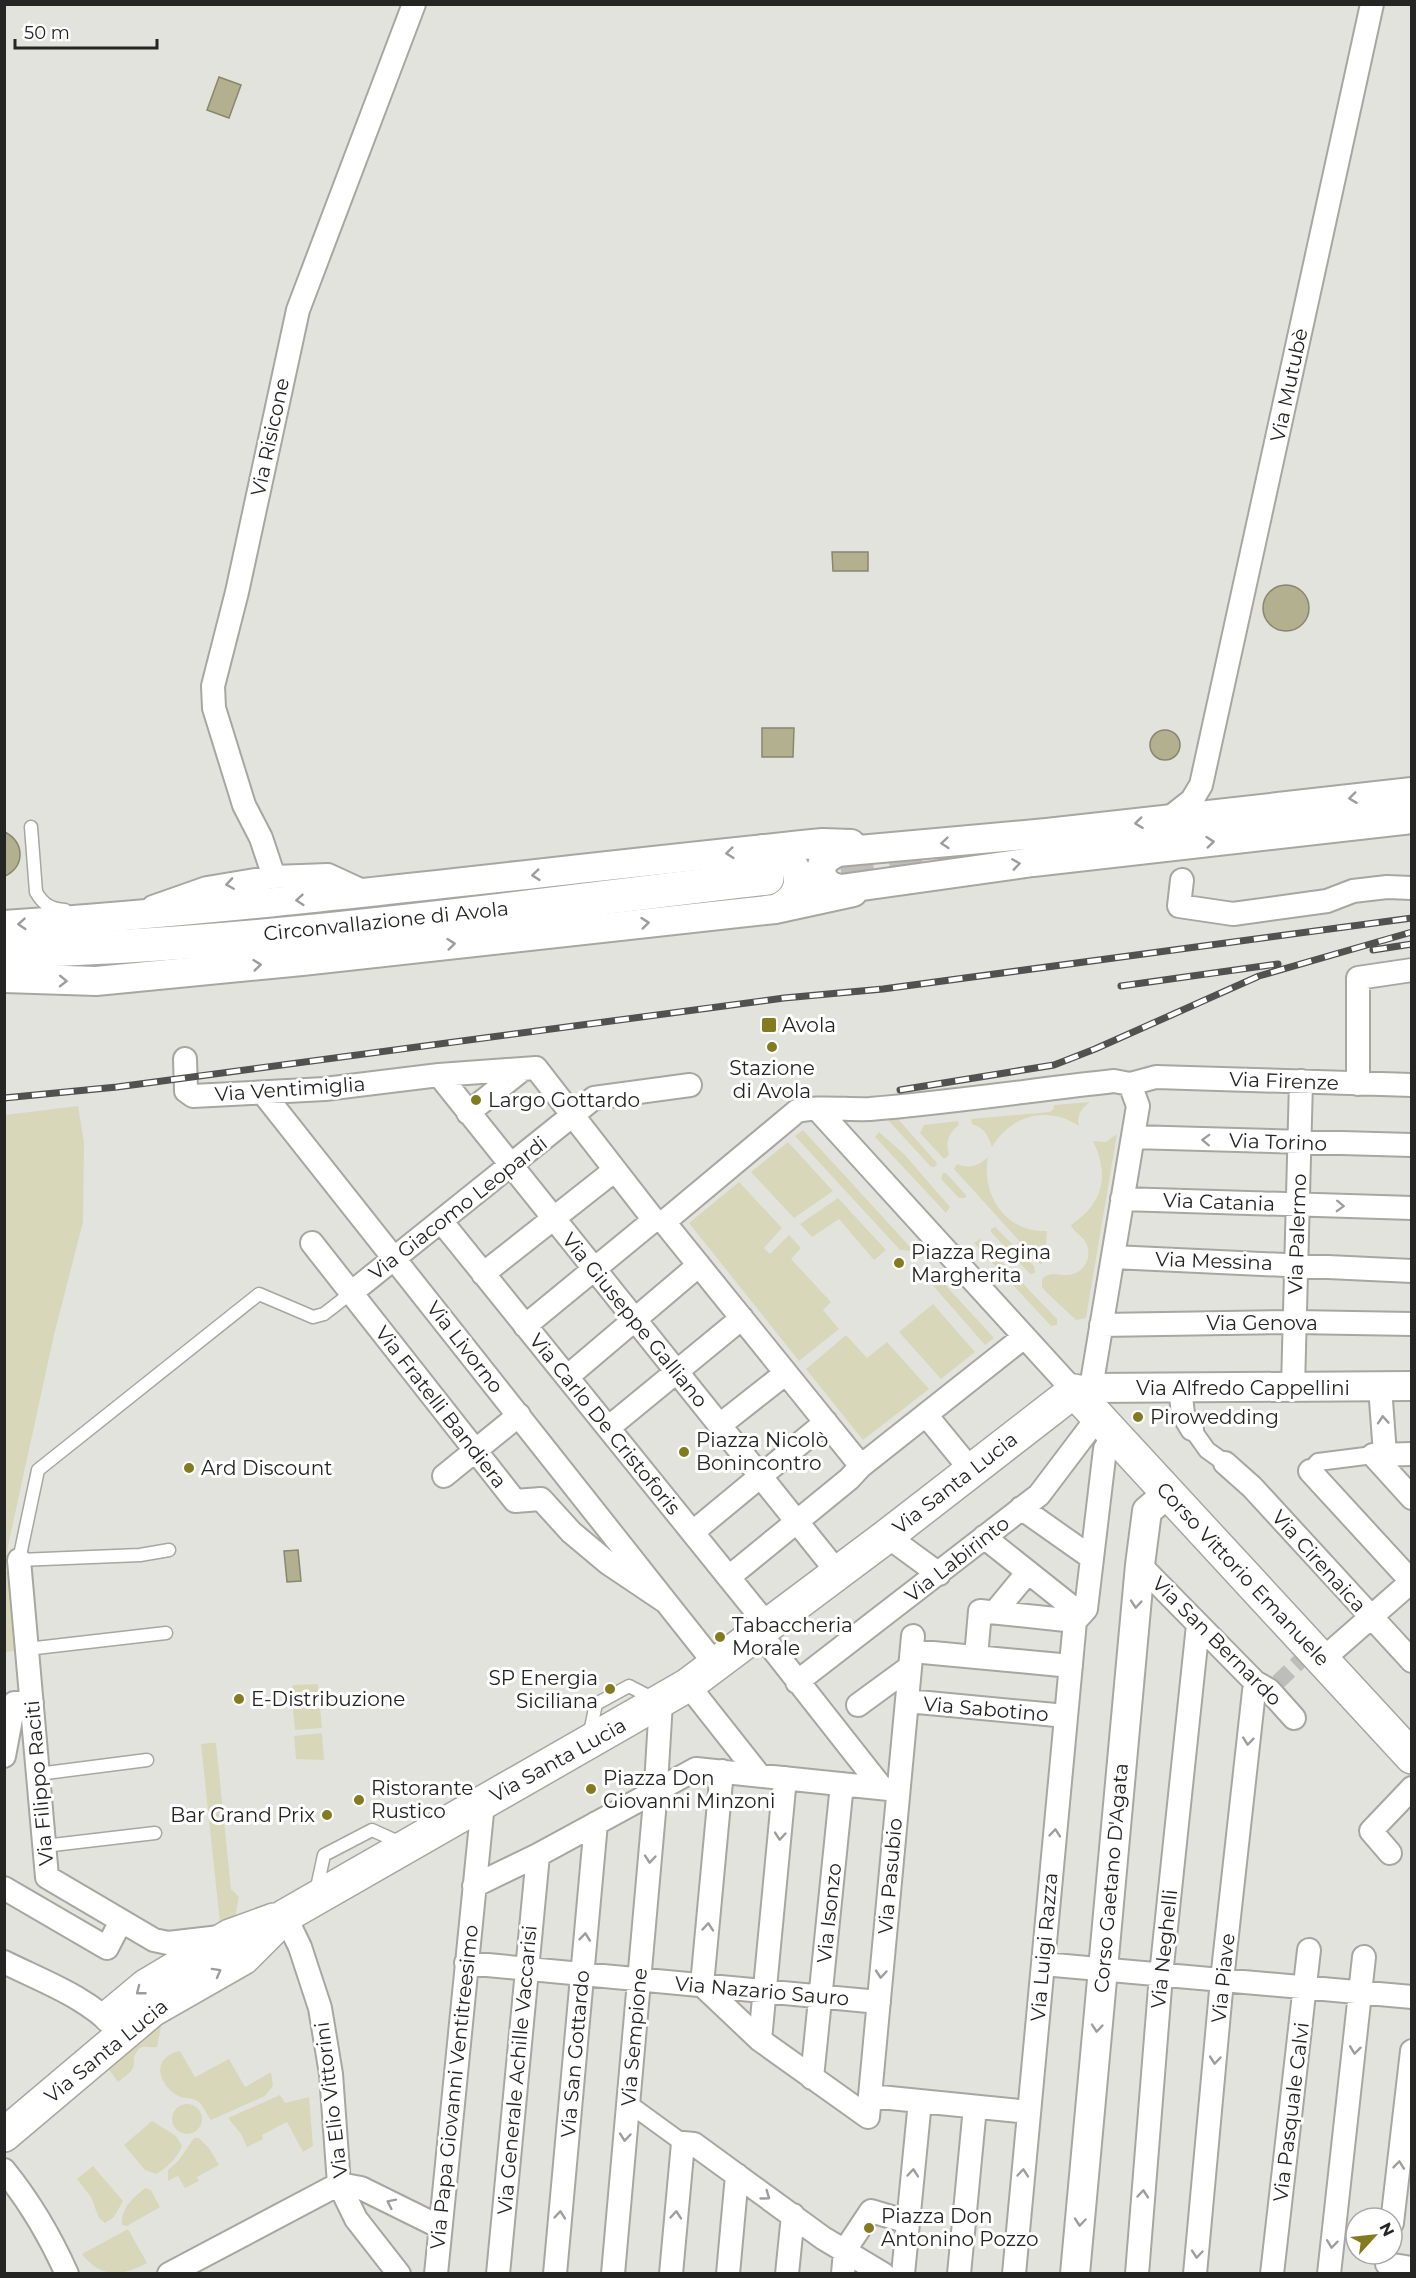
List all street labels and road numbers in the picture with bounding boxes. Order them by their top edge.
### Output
street label: Via Mutubè [1265,326,1313,444]
street label: Via Risicone [246,376,294,498]
street label: Circonvallazione di Avola [262,896,510,946]
street label: Via Firenze [1229,1067,1339,1095]
street label: Via Ventimiglia [214,1072,366,1106]
street label: Via Torino [1228,1128,1328,1156]
street label: Via Giacomo Leopardi [364,1131,552,1285]
street label: Via Palermo [1283,1173,1311,1295]
street label: Via Catania [1163,1188,1275,1216]
street label: Via Giuseppe Galliano [557,1228,713,1412]
street label: Via Messina [1155,1247,1273,1275]
street label: Via Livorno [422,1296,508,1398]
street label: Via Genova [1206,1311,1318,1335]
street label: Via Fratelli Bandiera [370,1321,512,1493]
street label: Via Carlo De Cristoforis [524,1328,686,1520]
street label: Via Alfredo Cappellini [1136,1376,1350,1400]
street label: Via Santa Lucia [888,1427,1022,1539]
street label: Corso Vittorio Emanuele [1151,1477,1335,1671]
street label: Via Cirenaica [1267,1505,1371,1617]
street label: Via Labirinto [900,1511,1014,1607]
street label: Via San Bernardo [1147,1571,1287,1711]
street label: Via Sabotino [922,1692,1050,1726]
street label: Via Filippo Raciti [20,1699,58,1867]
street label: Via Santa Lucia [486,1713,630,1807]
street label: Corso Gaetano D'Agata [1089,1762,1133,1994]
street label: Via Pasubio [873,1817,907,1935]
street label: Via Isonzo [812,1862,846,1964]
street label: Via Luigi Razza [1026,1872,1062,2022]
street label: Via Neghelli [1146,1888,1182,2010]
street label: Via Papa Giovanni Ventitreesimo [425,1924,483,2250]
street label: Via Generale Achille Vaccarisi [492,1924,542,2216]
street label: Via Piave [1206,1932,1240,2024]
street label: Via Sempione [616,1967,652,2107]
street label: Via San Gottardo [556,1969,594,2139]
street label: Via Nazario Sauro [674,1971,850,2011]
street label: Via Santa Lucia [39,1994,173,2108]
street label: Via Elio Vittorini [310,2021,352,2179]
street label: Via Pasquale Calvi [1268,2021,1314,2203]

